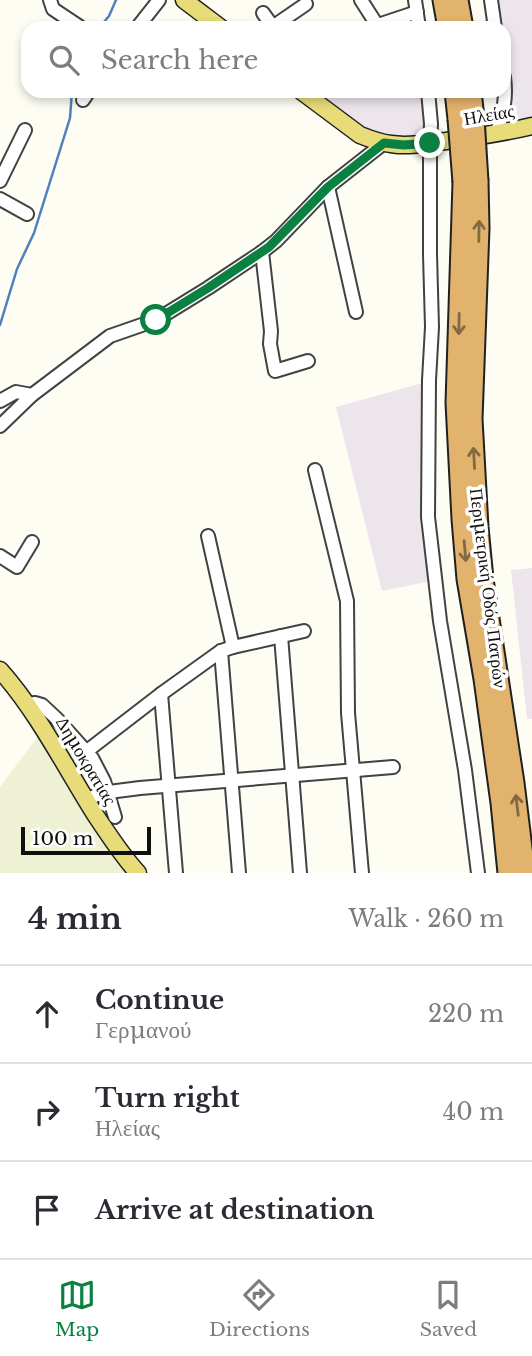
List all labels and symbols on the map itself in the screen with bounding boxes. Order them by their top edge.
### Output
street label: Ηλείας [462,100,516,130]
route end [414,127,445,158]
one-way arrow [472,220,485,243]
route start [140,304,171,335]
one-way arrow [452,312,465,335]
one-way arrow [467,447,480,470]
street label: Περιμετρική Οδός Πατρών [465,487,511,689]
one-way arrow [459,539,472,562]
street label: Δημοκρατίας [51,713,121,809]
one-way arrow [510,794,523,817]
scale bar [21,824,150,856]

